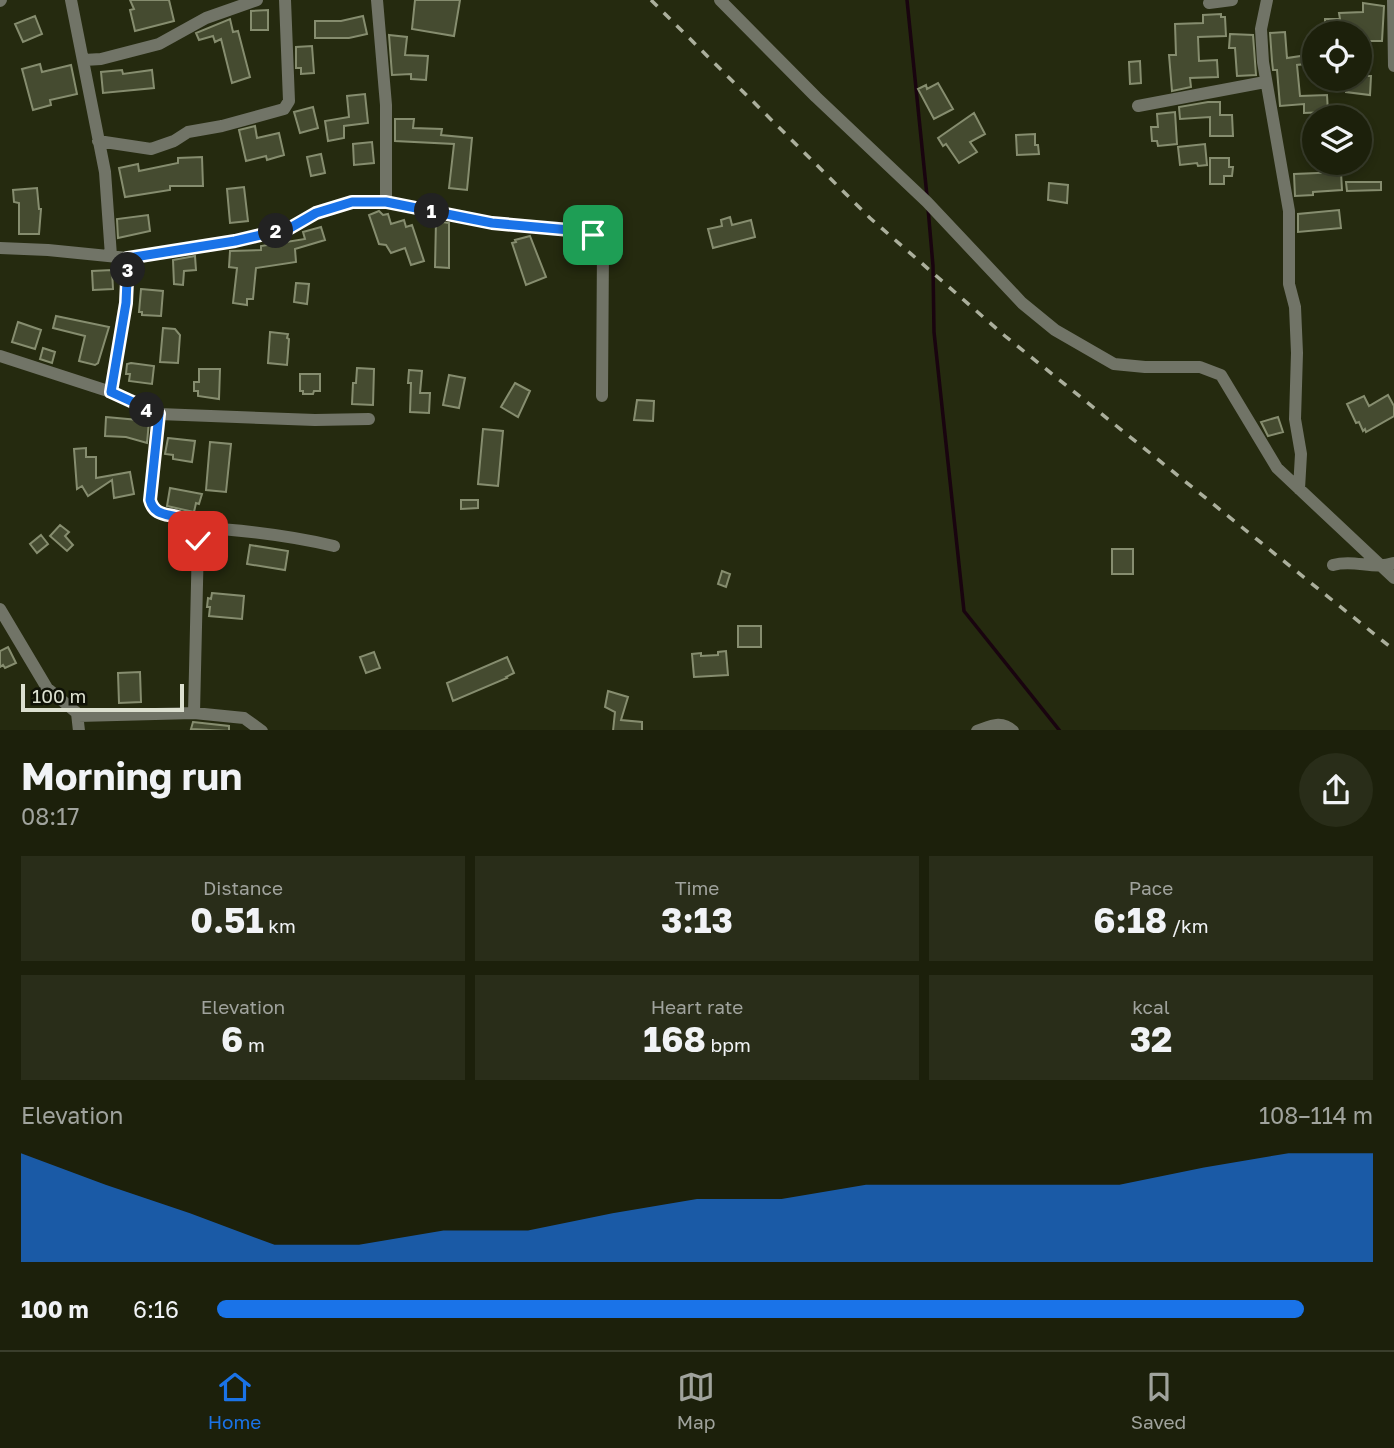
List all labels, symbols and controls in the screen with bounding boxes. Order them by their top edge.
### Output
map controls [1302,21,1372,175]
button: locate [1302,21,1372,91]
button: layers [1302,105,1372,175]
pin: 1 [414,194,450,228]
text: 1 [427,199,436,222]
pin [563,205,623,265]
pin: 2 [258,214,294,248]
icon: arrive [574,216,612,254]
text: 2 [270,219,281,242]
pin: 3 [110,252,146,288]
text: 3 [122,258,133,281]
pin: 4 [130,392,164,428]
text: 4 [141,398,152,421]
pin [168,511,228,571]
icon: check [179,522,217,560]
scale bar [21,682,184,713]
text: 100 m [32,684,86,707]
text: Morning run [21,753,242,798]
button: share [1299,753,1373,827]
text: 08:17 [21,802,80,830]
text: Distance [203,876,283,899]
text: Time [675,876,719,899]
text: Pace [1129,876,1173,899]
text: 0.51 [190,899,264,941]
text: 3:13 [661,899,733,941]
text: 6:18 [1093,899,1167,941]
text: km [264,914,296,937]
text: /km [1167,914,1209,937]
text: Elevation [201,995,285,1018]
text: Heart rate [651,995,743,1018]
text: kcal [1132,995,1170,1018]
text: 6 [221,1018,243,1060]
text: 168 [643,1018,706,1060]
text: 32 [1130,1018,1172,1060]
text: m [243,1033,265,1056]
text: bpm [706,1033,751,1056]
text: Elevation [21,1101,123,1129]
text: 108–114 m [1259,1101,1373,1129]
text: 100 m [21,1295,89,1323]
text: 6:16 [133,1295,179,1323]
tab: Home [208,1368,261,1433]
tab: Map [677,1368,715,1433]
tab: Saved [1131,1368,1186,1433]

